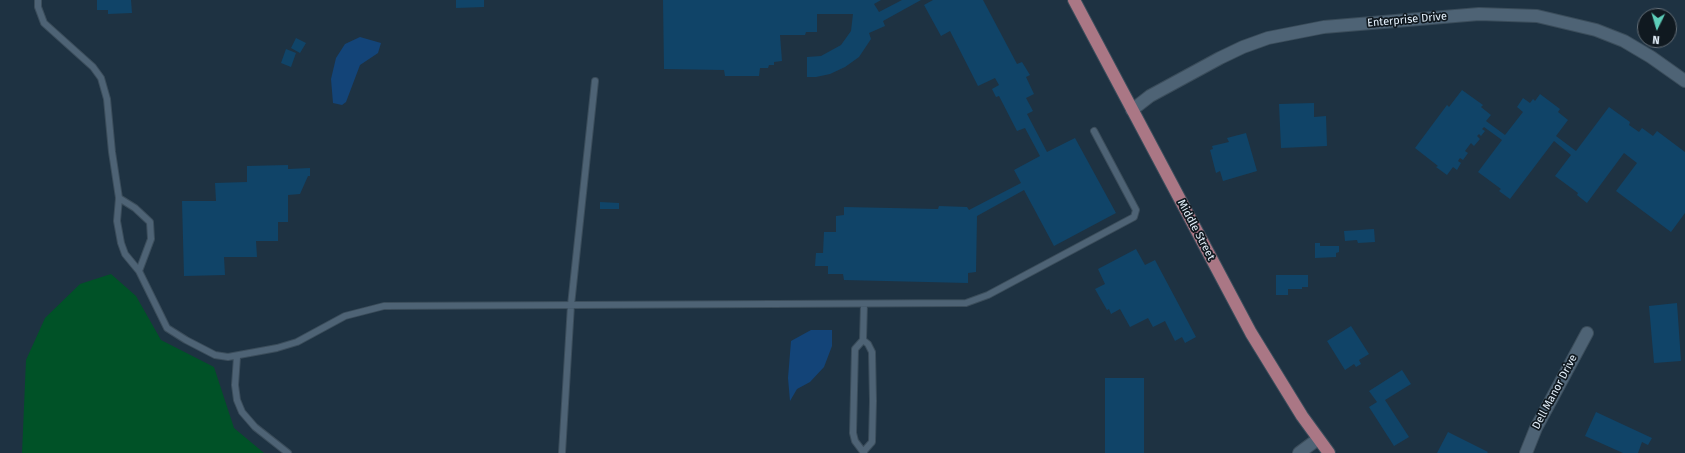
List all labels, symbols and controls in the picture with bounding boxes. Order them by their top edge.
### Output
north arrow [1637,8,1677,48]
street label: Enterprise Drive [1367,10,1447,30]
text: N [1652,33,1660,46]
street label: Middle Street [1175,197,1217,263]
street label: Dell Manor Drive [1530,352,1580,432]

